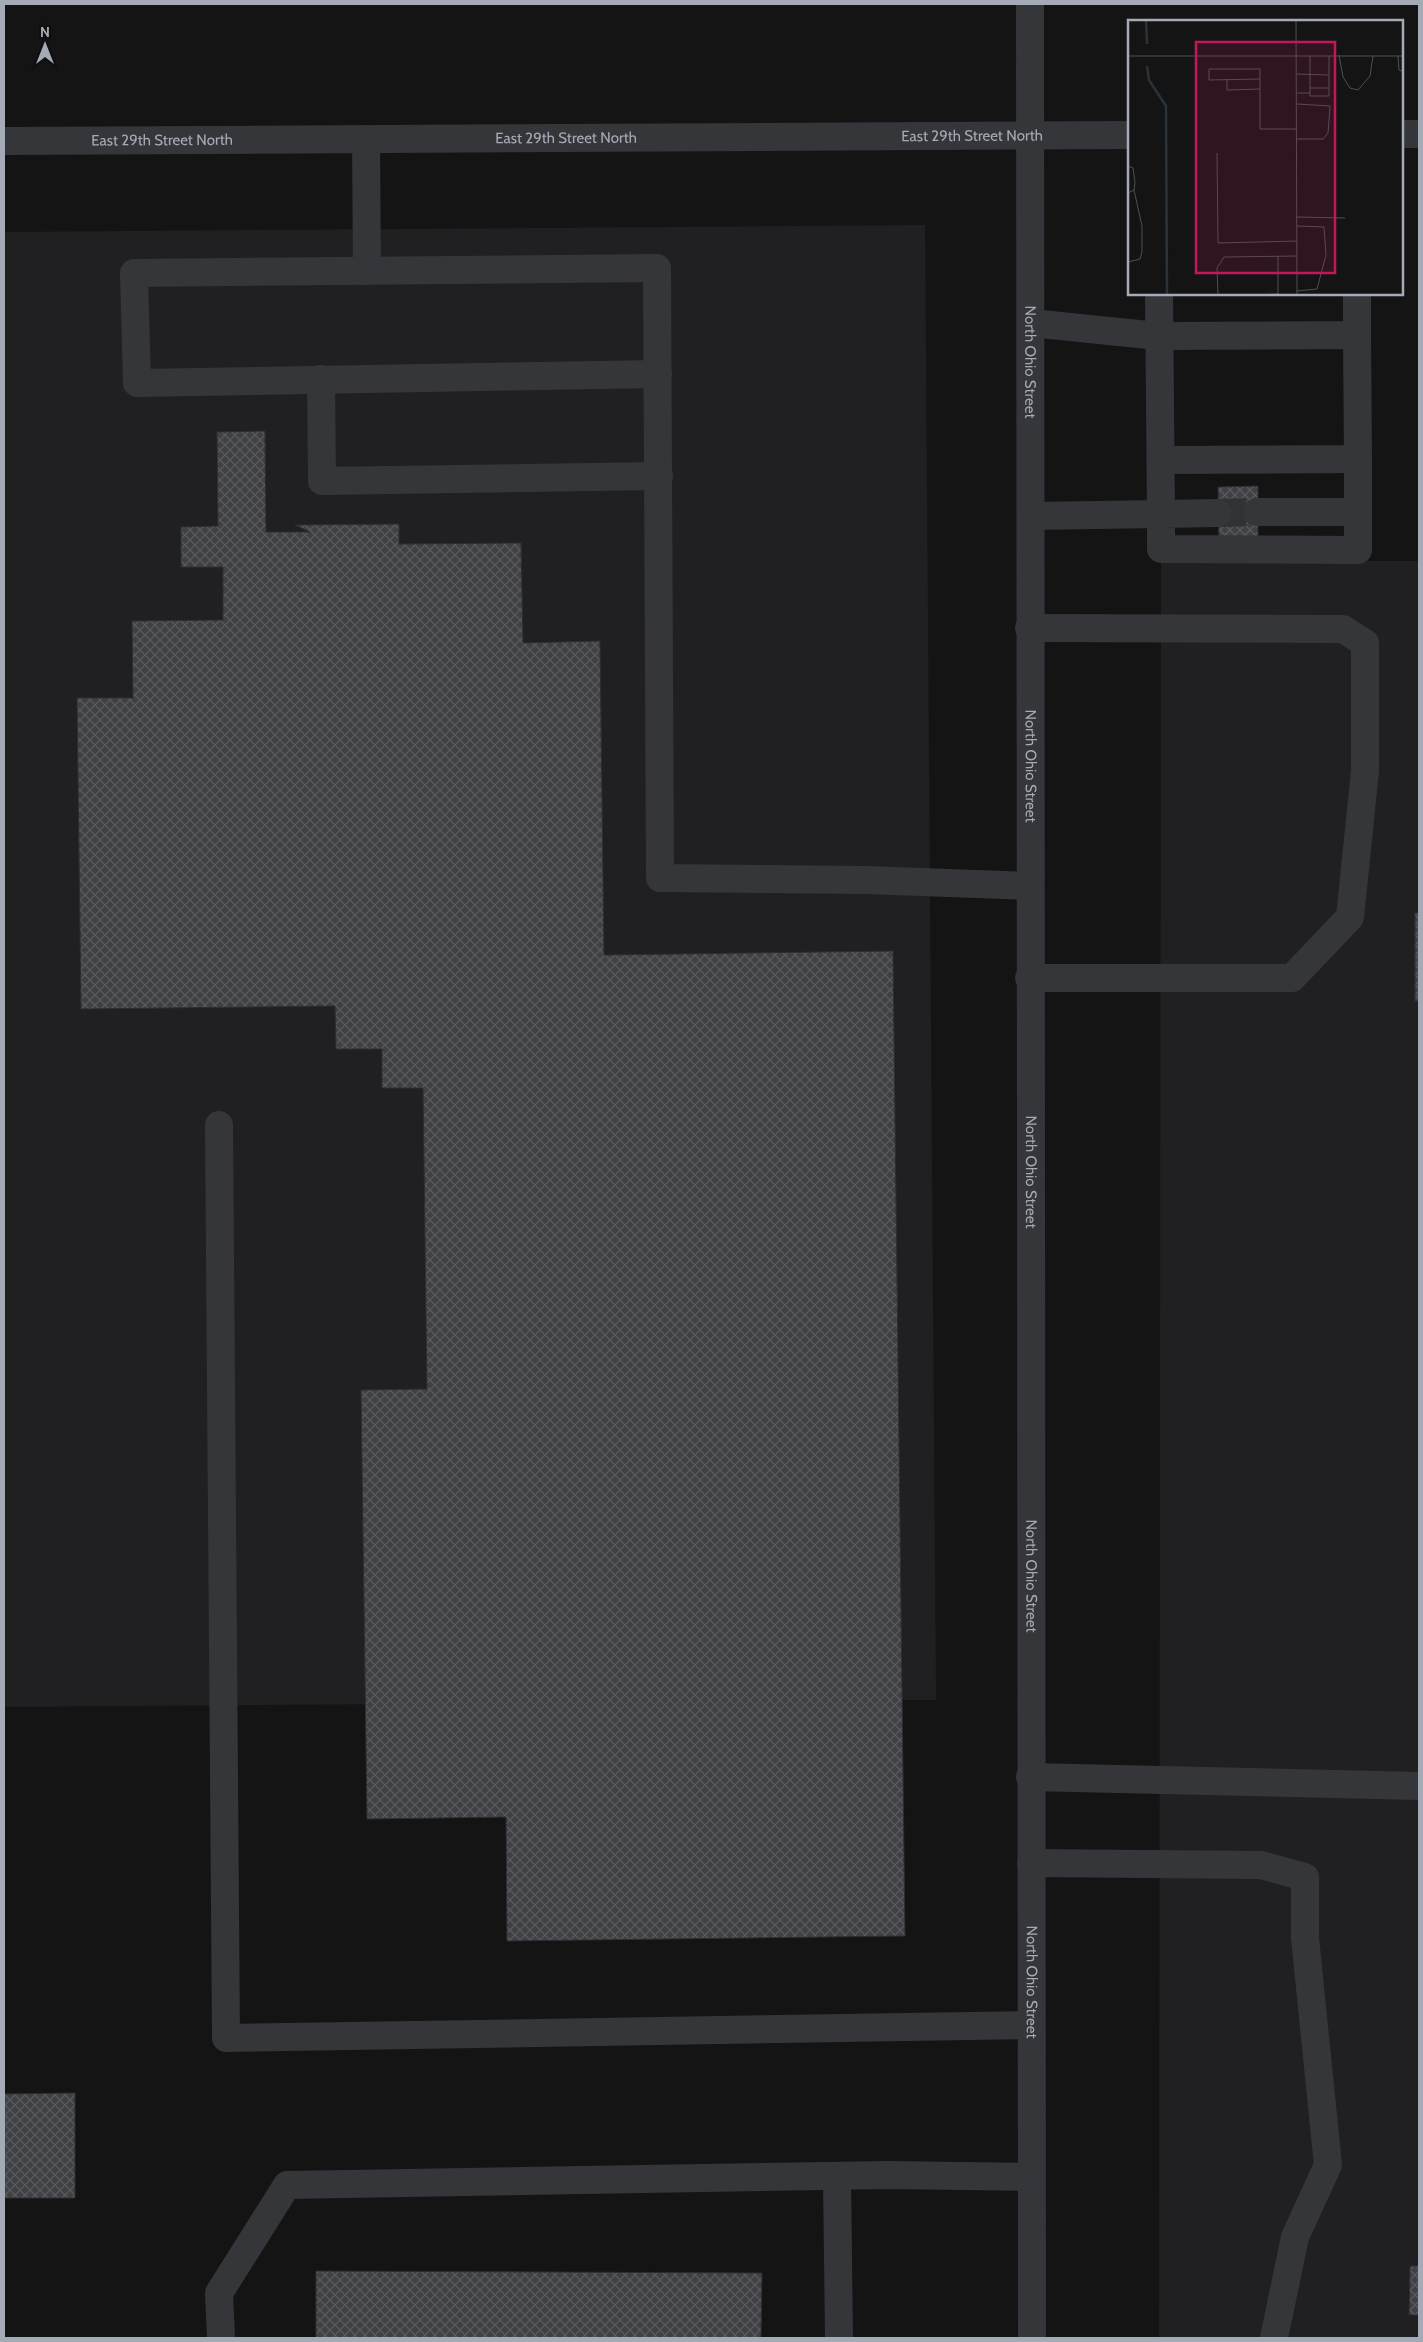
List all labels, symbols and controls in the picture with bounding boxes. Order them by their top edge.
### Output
north arrow [20,20,70,70]
inset map [1128,20,1403,295]
text: N [40,23,50,41]
street label: East 29th Street North [901,126,1043,145]
street label: East 29th Street North [495,129,637,147]
street label: East 29th Street North [91,131,233,150]
street label: North Ohio Street [1021,306,1039,418]
street label: North Ohio Street [1022,710,1040,822]
street label: North Ohio Street [1022,1116,1040,1228]
street label: North Ohio Street [1022,1520,1040,1632]
street label: North Ohio Street [1023,1926,1041,2038]

